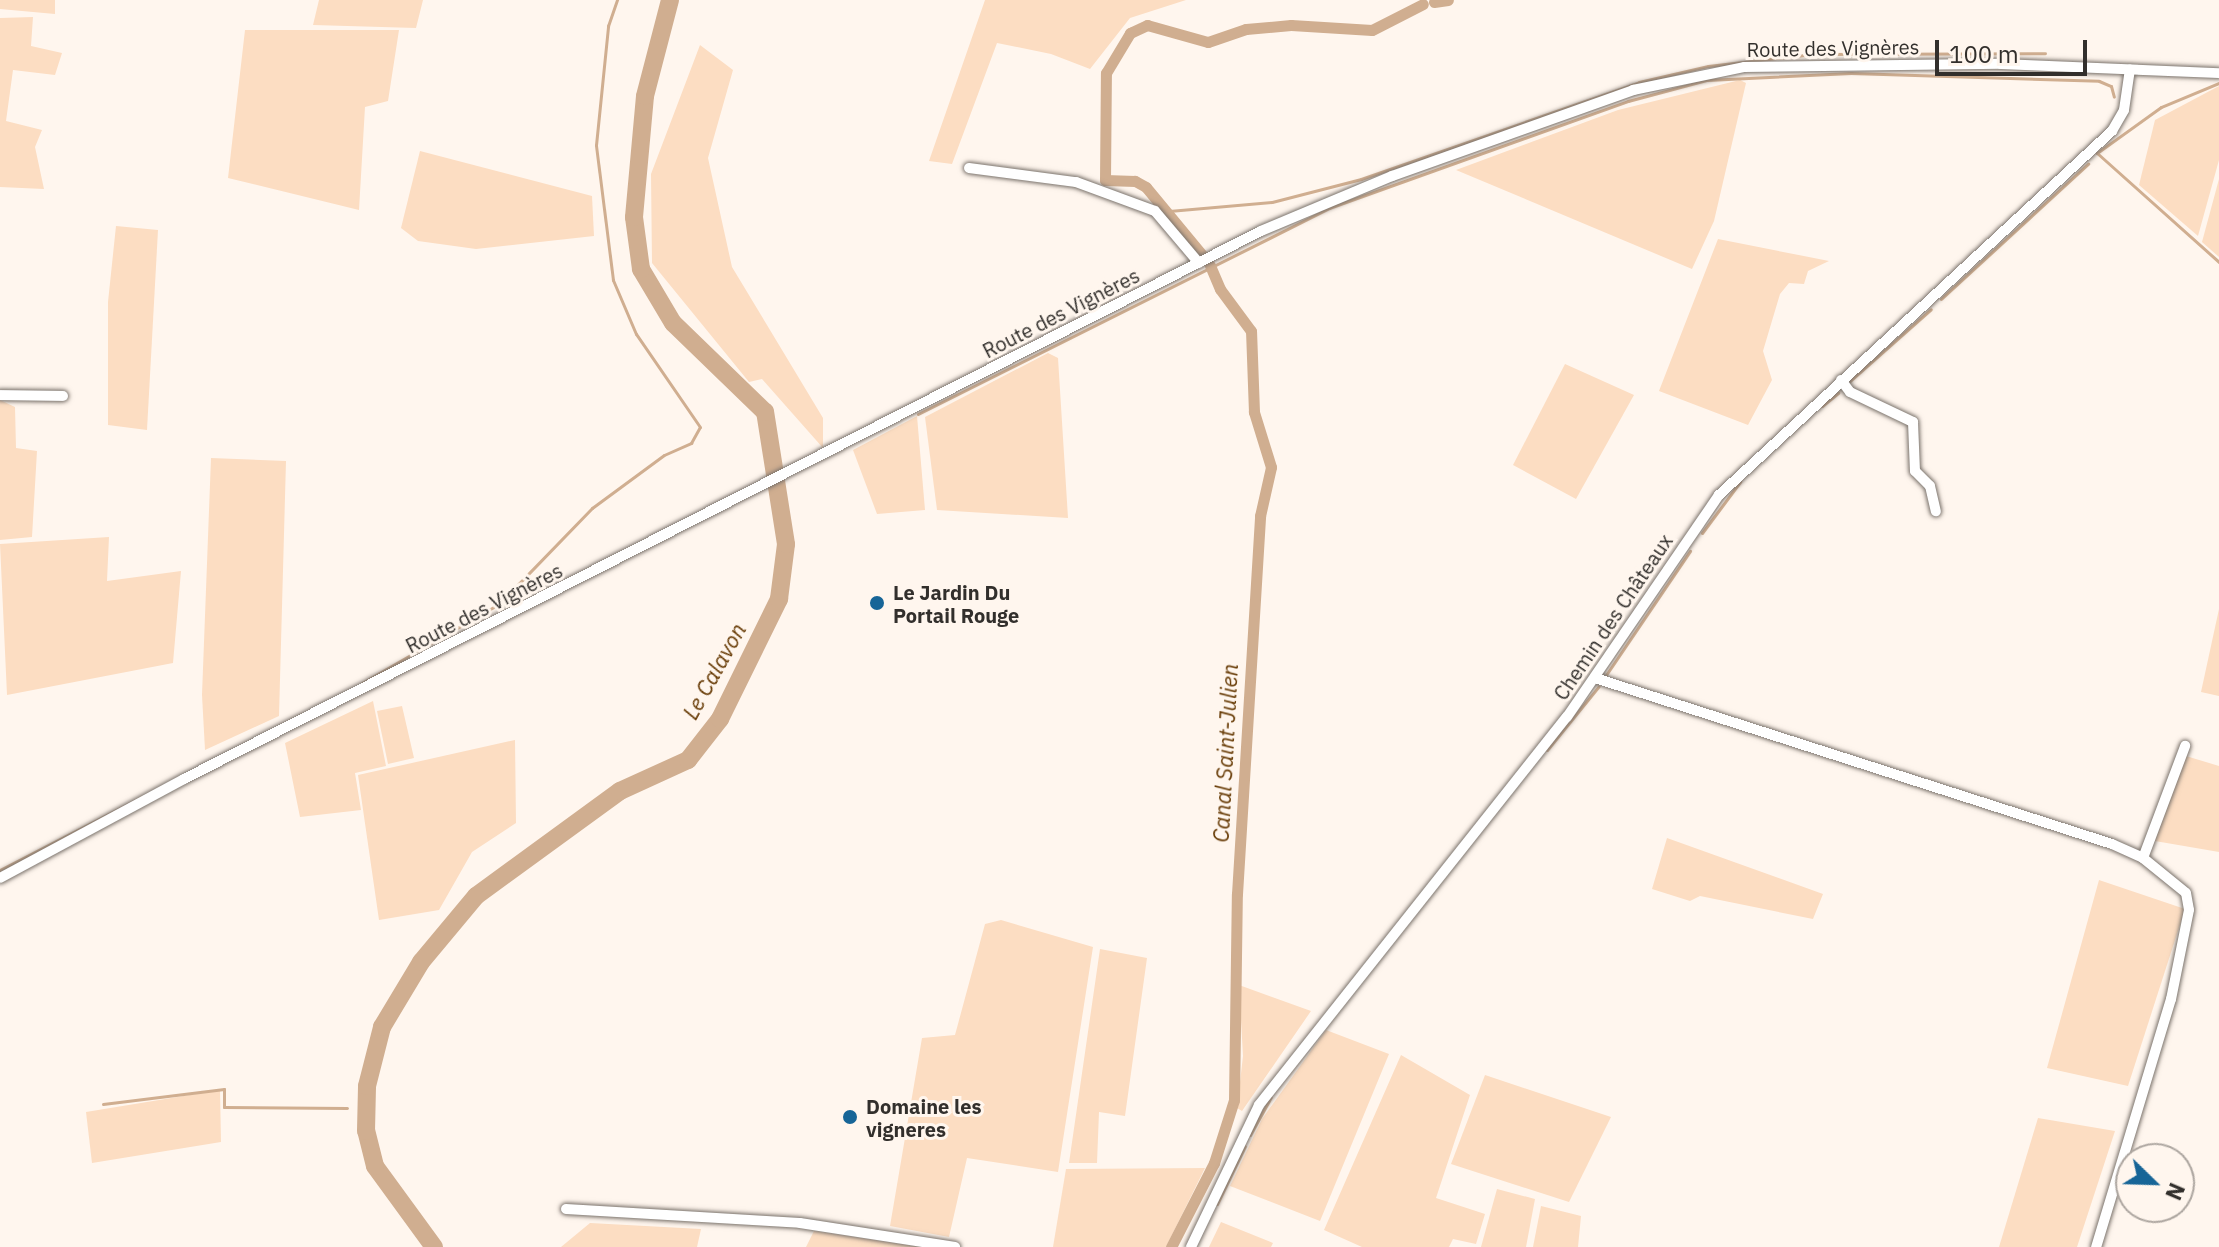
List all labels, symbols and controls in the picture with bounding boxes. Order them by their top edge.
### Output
scale bar [1939,24,2091,74]
street label: Route des Vignères [1746,34,1920,62]
text: 100 m [1949,38,2019,70]
street label: Route des Vignères [979,263,1143,363]
street label: Chemin des Châteaux [1549,530,1677,704]
street label: Route des Vignères [402,558,566,658]
place label: Le Jardin Du Portail Rouge [893,580,1019,627]
marker: Le Jardin Du Portail Rouge [868,594,886,612]
water label: Le Calavon [677,618,751,724]
water label: Canal Saint-Julien [1207,663,1243,843]
place label: Domaine les vigneres [866,1094,981,1141]
marker: Domaine les vigneres [841,1108,859,1126]
north arrow [2115,1143,2195,1223]
text: N [2159,1179,2192,1205]

